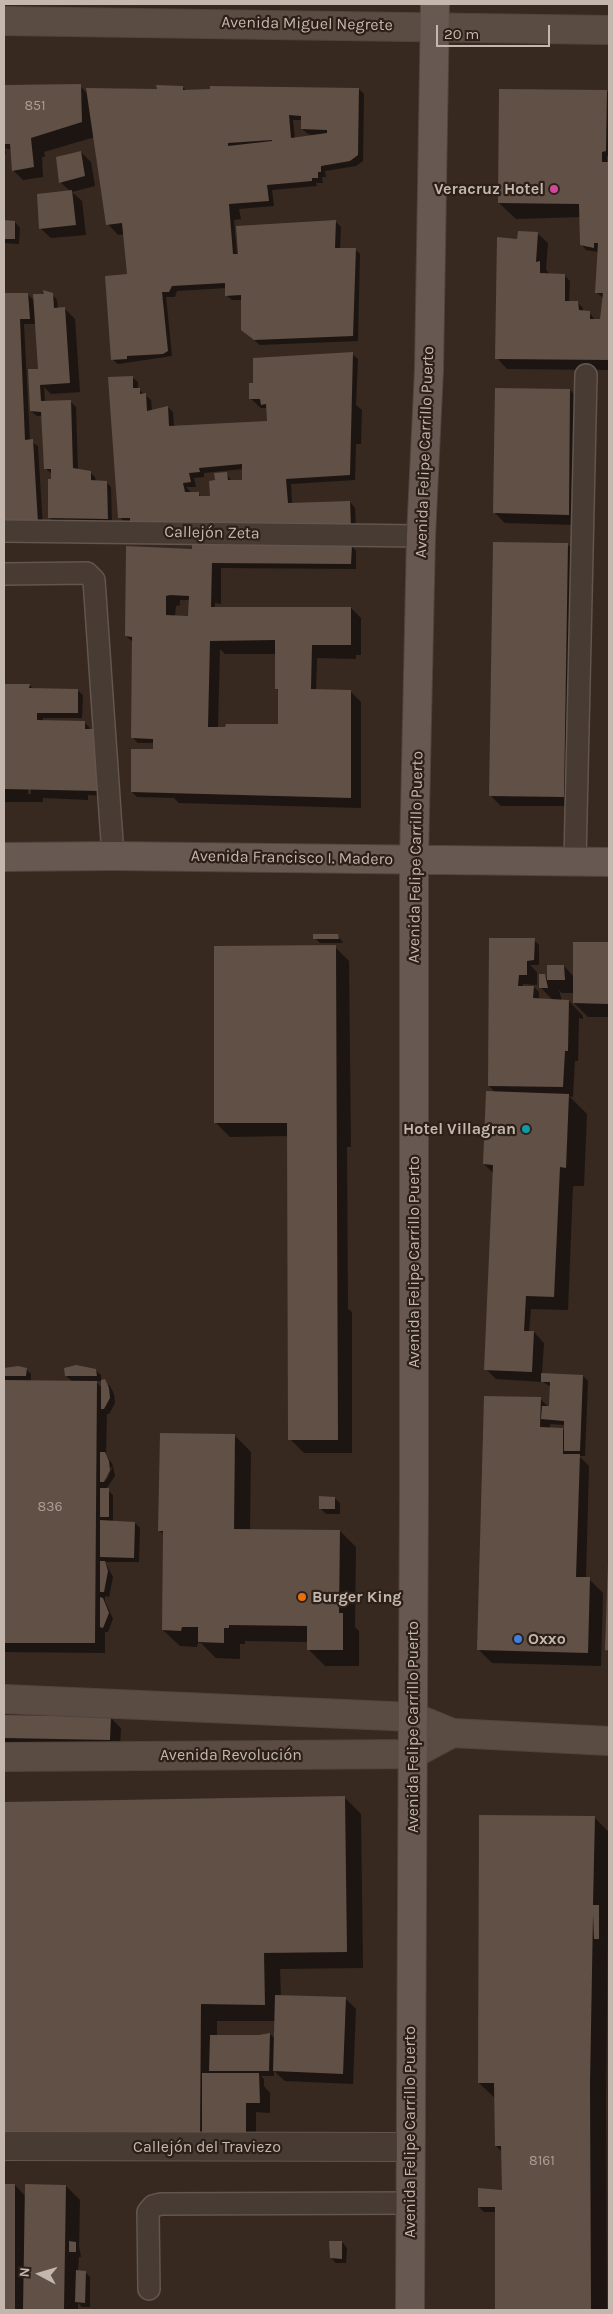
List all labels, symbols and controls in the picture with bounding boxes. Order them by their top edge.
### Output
street label: Avenida Miguel Negrete [221,13,393,35]
scale bar [438,15,552,47]
text: 20 m [444,25,479,43]
house number: 851 [24,98,46,114]
place label: Veracruz Hotel [434,179,544,199]
marker: Veracruz Hotel [548,183,560,195]
street label: Avenida Felipe Carrillo Puerto [412,346,438,558]
street label: Callejón Zeta [164,523,260,543]
street label: Avenida Felipe Carrillo Puerto [405,751,427,963]
street label: Avenida Francisco I. Madero [191,847,393,869]
place label: Hotel Villagran [403,1119,516,1139]
marker: Hotel Villagran [520,1123,532,1135]
street label: Avenida Felipe Carrillo Puerto [404,1156,424,1368]
house number: 836 [38,1499,62,1515]
place label: Burger King [312,1587,402,1607]
marker: Burger King [296,1591,308,1603]
street label: Avenida Felipe Carrillo Puerto [403,1621,423,1833]
place label: Oxxo [528,1629,566,1649]
marker: Oxxo [512,1633,524,1645]
street label: Avenida Revolución [160,1745,302,1765]
street label: Avenida Felipe Carrillo Puerto [400,2026,420,2238]
street label: Callejón del Traviezo [133,2137,281,2157]
house number: 8161 [529,2153,555,2169]
north arrow [15,2249,65,2299]
text: N [16,2267,34,2278]

